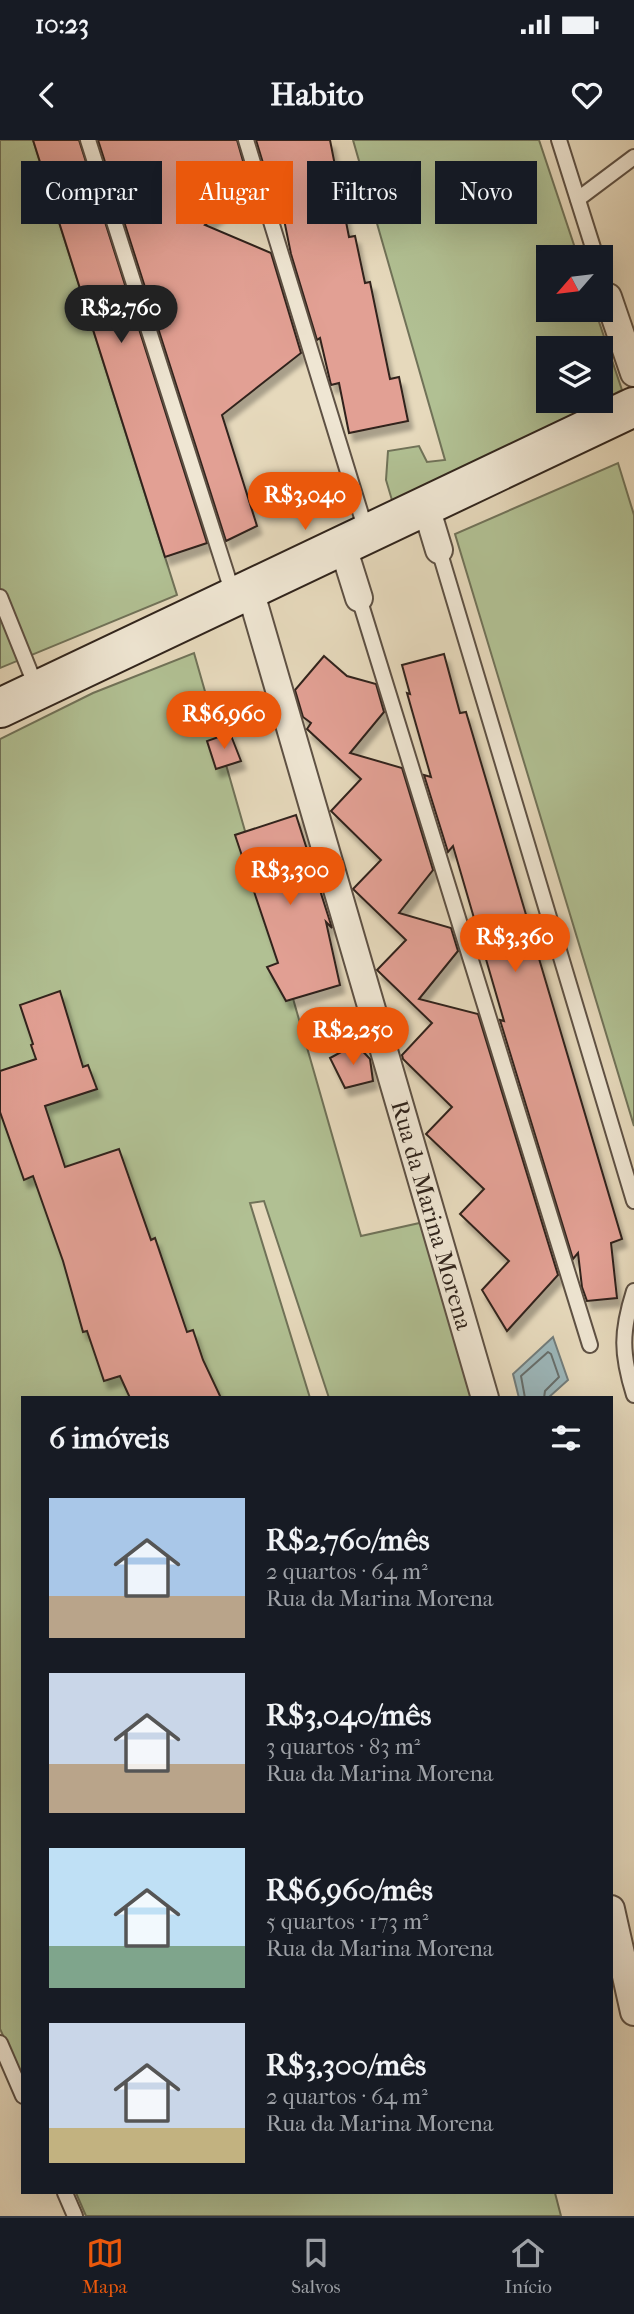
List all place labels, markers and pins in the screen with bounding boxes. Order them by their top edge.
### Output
pin: R$2,760 [56,286,186,345]
pin: R$3,040 [240,472,370,532]
pin: R$6,960 [159,692,289,751]
pin: R$3,300 [225,848,355,907]
pin: R$3,360 [450,914,580,974]
pin: R$2,250 [288,1007,418,1067]

